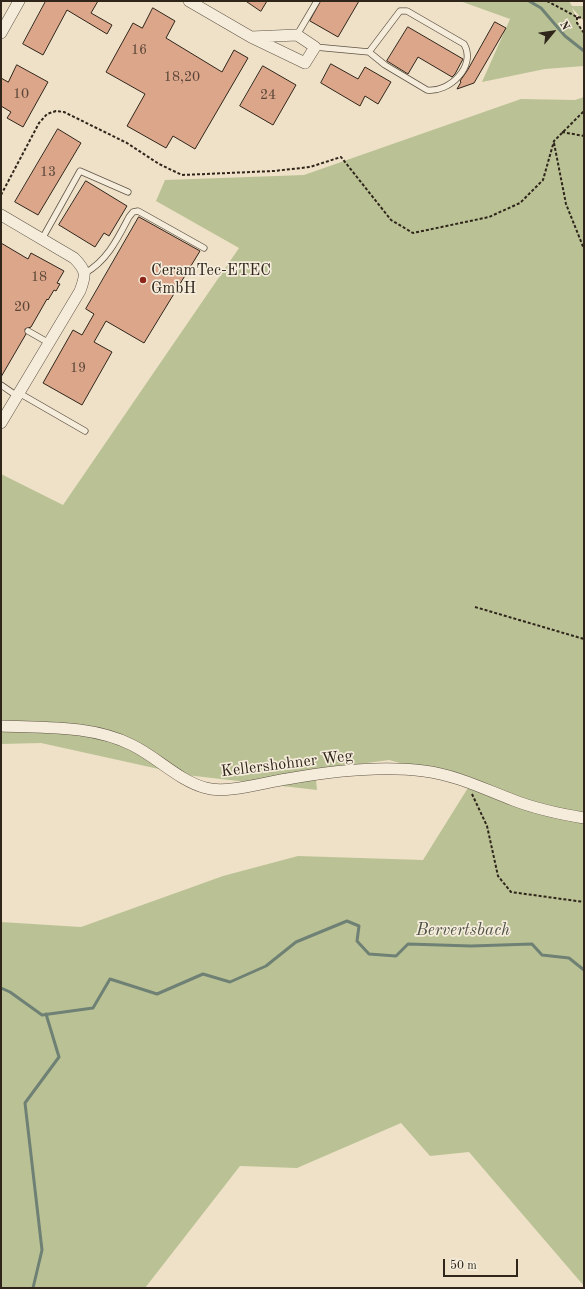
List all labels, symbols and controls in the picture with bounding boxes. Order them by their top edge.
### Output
north arrow [533,12,573,52]
text: N [557,20,571,32]
house number: 16 [131,42,147,58]
house number: 18,20 [164,69,200,85]
house number: 10 [13,86,29,102]
house number: 24 [260,87,276,103]
house number: 13 [40,164,56,180]
place label: CeramTec-ETEC GmbH [151,261,271,299]
house number: 18 [31,269,47,285]
marker: CeramTec-ETEC GmbH [138,275,148,285]
house number: 20 [14,299,30,315]
house number: 19 [70,360,86,376]
street label: Kellershohner Weg [220,746,354,782]
water label: Bervertsbach [416,921,510,941]
scale bar [445,1251,520,1277]
text: 50 m [450,1260,477,1272]

